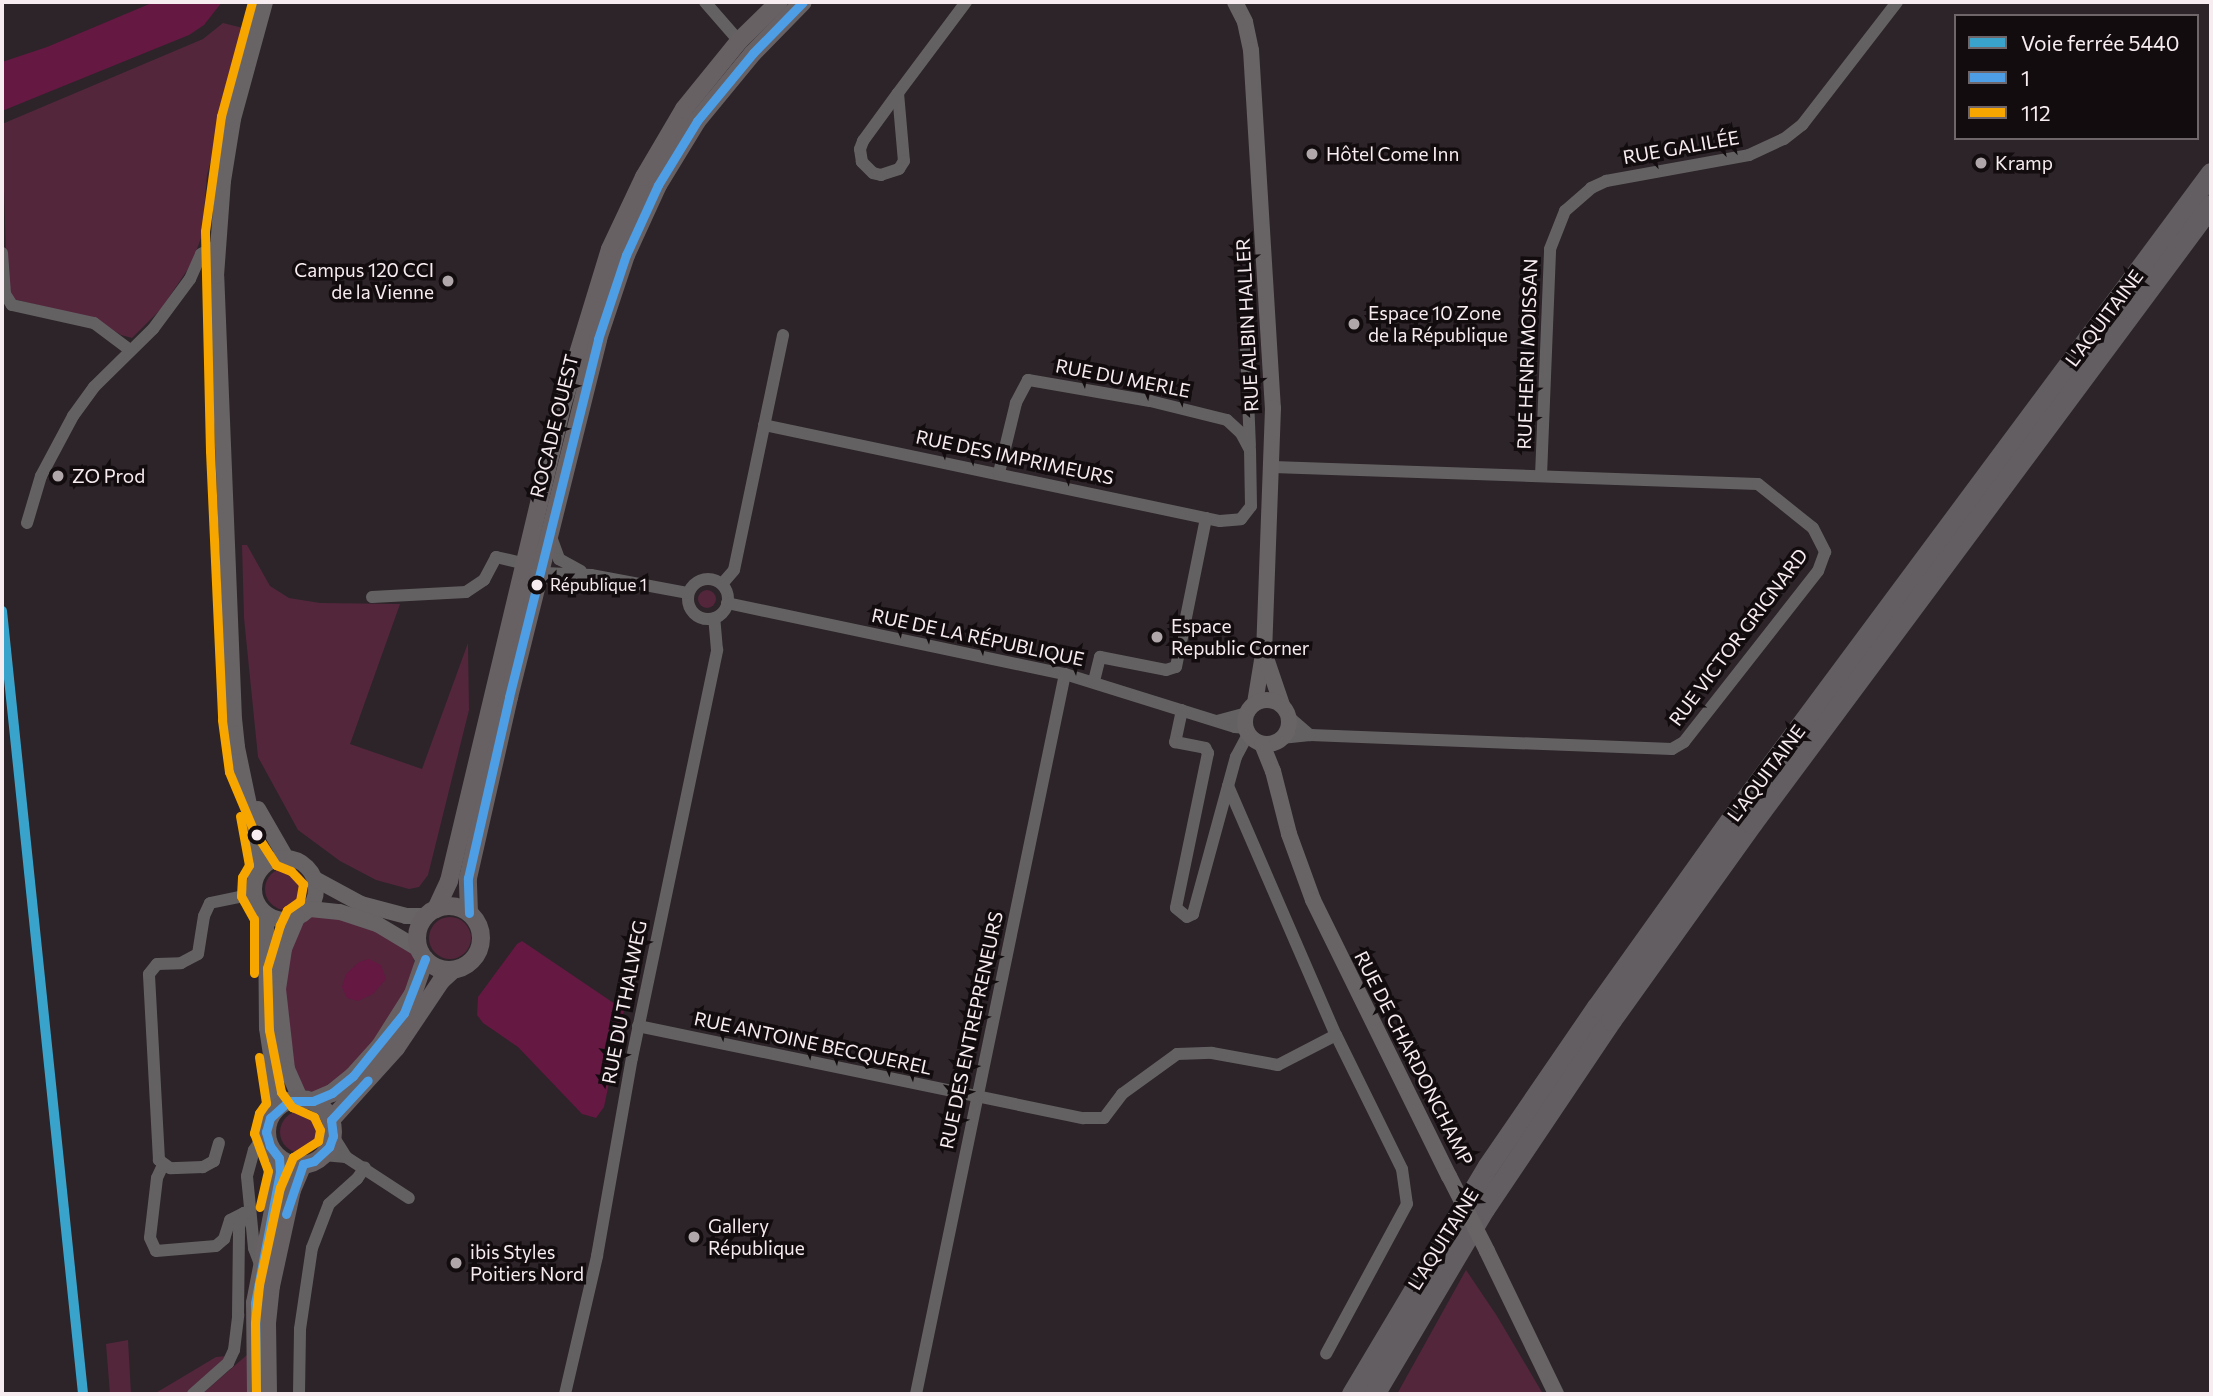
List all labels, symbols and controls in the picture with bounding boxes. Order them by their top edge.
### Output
legend [1954,14,2199,140]
text: Voie ferrée 5440 [2021,30,2179,55]
text: 1 [2021,65,2030,90]
text: 112 [2021,100,2051,125]
street label: RUE GALILÉE [1621,126,1741,168]
place label: Hôtel Come Inn [1326,143,1459,165]
marker: Hôtel Come Inn [1304,146,1320,162]
place label: Kramp [1995,152,2053,174]
marker: Kramp [1973,155,1989,171]
street label: RUE ALBIN HALLER [1231,238,1263,412]
street label: RUE HENRI MOISSAN [1512,258,1542,450]
place label: Campus 120 CCI de la Vienne [294,259,434,303]
street label: L'AQUITAINE [2060,265,2148,371]
marker: Campus 120 CCI de la Vienne [440,273,456,289]
place label: Espace 10 Zone de la République [1368,302,1508,346]
marker: Espace 10 Zone de la République [1346,316,1362,332]
street label: ROCADE OUEST [525,352,583,500]
street label: RUE DU MERLE [1054,354,1192,402]
street label: RUE DES IMPRIMEURS [914,425,1116,489]
place label: ZO Prod [72,465,145,487]
marker: ZO Prod [50,468,66,484]
street label: RUE VICTOR GRIGNARD [1664,544,1812,730]
place label: République 1 [550,575,647,595]
marker: République 1 [530,578,544,592]
street label: RUE DE LA RÉPUBLIQUE [870,603,1086,671]
place label: Espace Republic Corner [1171,615,1309,659]
marker: Espace Republic Corner [1149,629,1165,645]
street label: L'AQUITAINE [1722,720,1810,826]
unlabelled marker [250,828,264,842]
street label: RUE DES ENTREPRENEURS [935,909,1007,1151]
street label: RUE DU THALWEG [597,918,651,1086]
street label: RUE DE CHARDONCHAMP [1350,947,1478,1169]
street label: RUE ANTOINE BECQUEREL [692,1007,934,1079]
street label: L'AQUITAINE [1403,1184,1483,1294]
place label: Gallery République [708,1215,805,1259]
marker: Gallery République [686,1229,702,1245]
place label: ibis Styles Poitiers Nord [470,1241,584,1285]
marker: ibis Styles Poitiers Nord [448,1255,464,1271]

